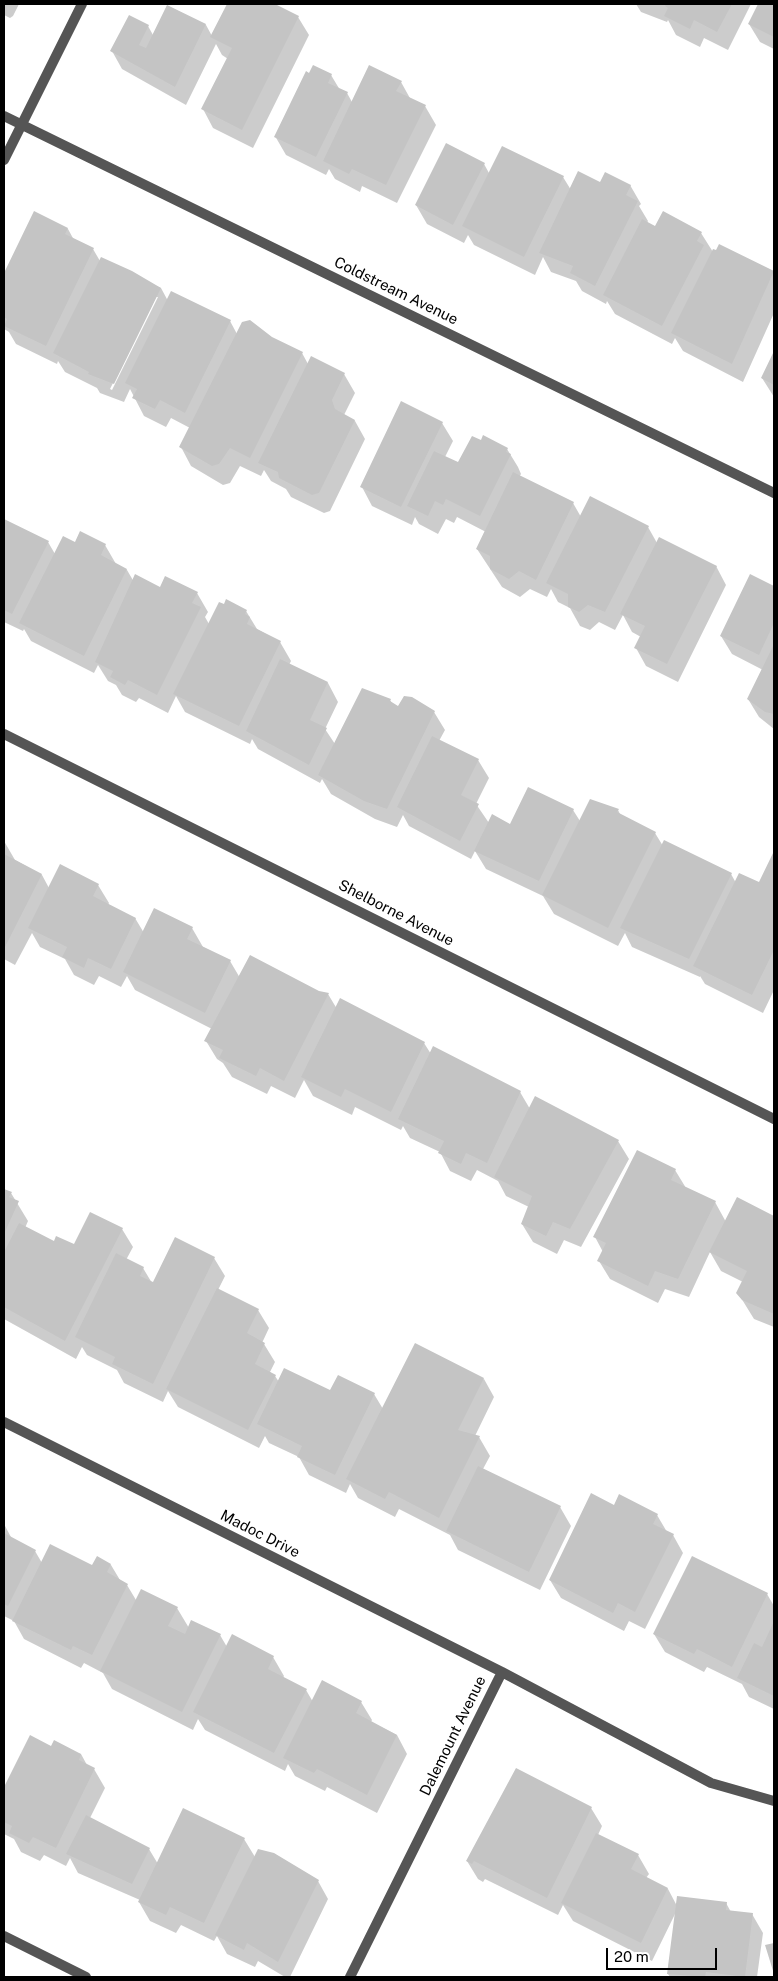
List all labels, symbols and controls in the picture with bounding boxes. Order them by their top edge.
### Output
street label: Coldstream Avenue [331,253,461,329]
street label: Shelborne Avenue [335,876,457,950]
street label: Madoc Drive [217,1506,303,1562]
street label: Dalemount Avenue [416,1673,490,1799]
scale bar [608,1938,719,1970]
text: 20 m [614,1948,649,1965]

